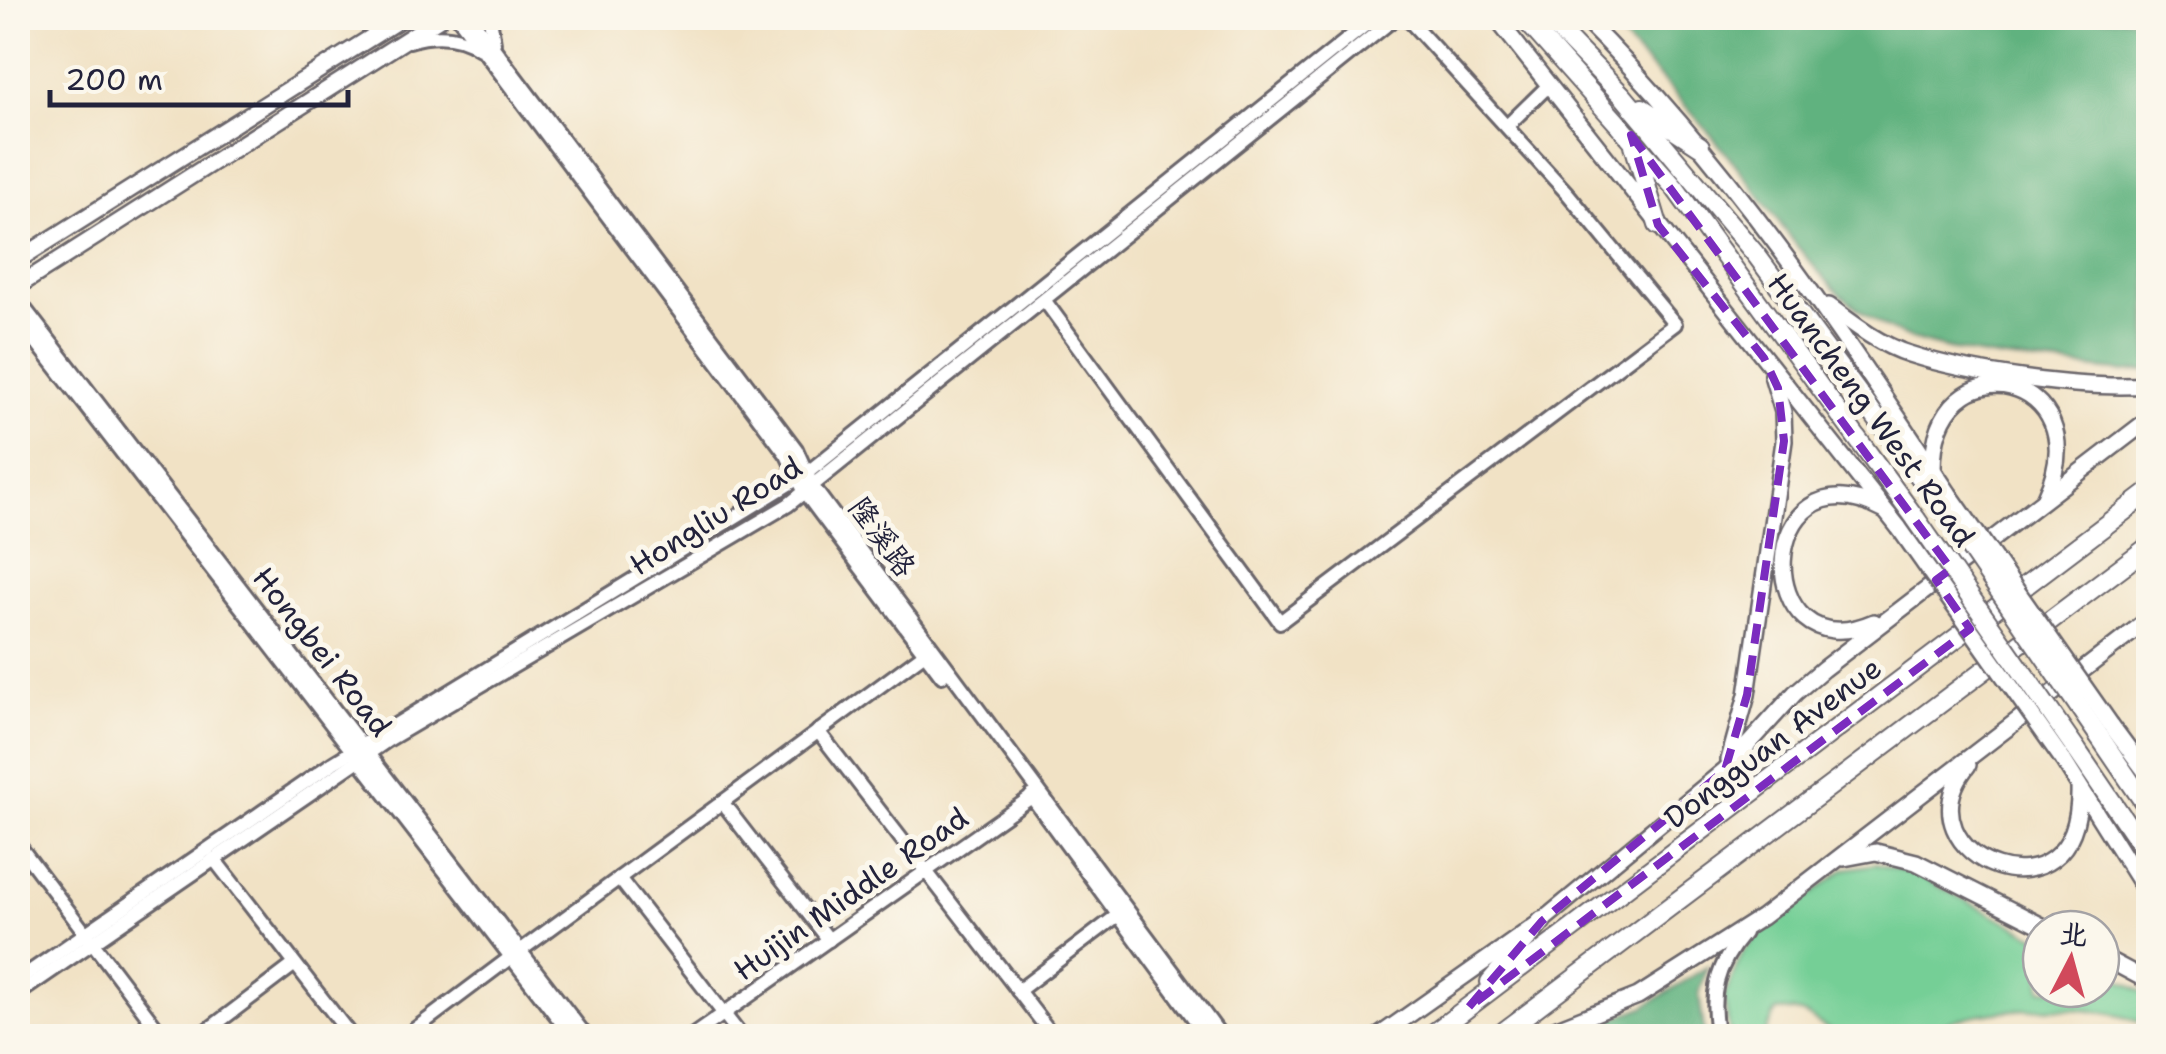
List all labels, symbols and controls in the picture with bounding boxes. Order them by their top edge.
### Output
scale bar [50,45,348,107]
text: 200 m [65,59,163,100]
street label: Huancheng West Road [1758,264,1985,555]
street label: Hongliu Road [622,446,810,585]
street label: 隆溪路 [839,488,925,585]
street label: Hongbei Road [243,558,401,745]
street label: Dongguan Avenue [1656,647,1890,838]
street label: Huijin Middle Road [725,797,976,990]
north arrow [2021,909,2121,1009]
text: 北 [2058,914,2090,954]

